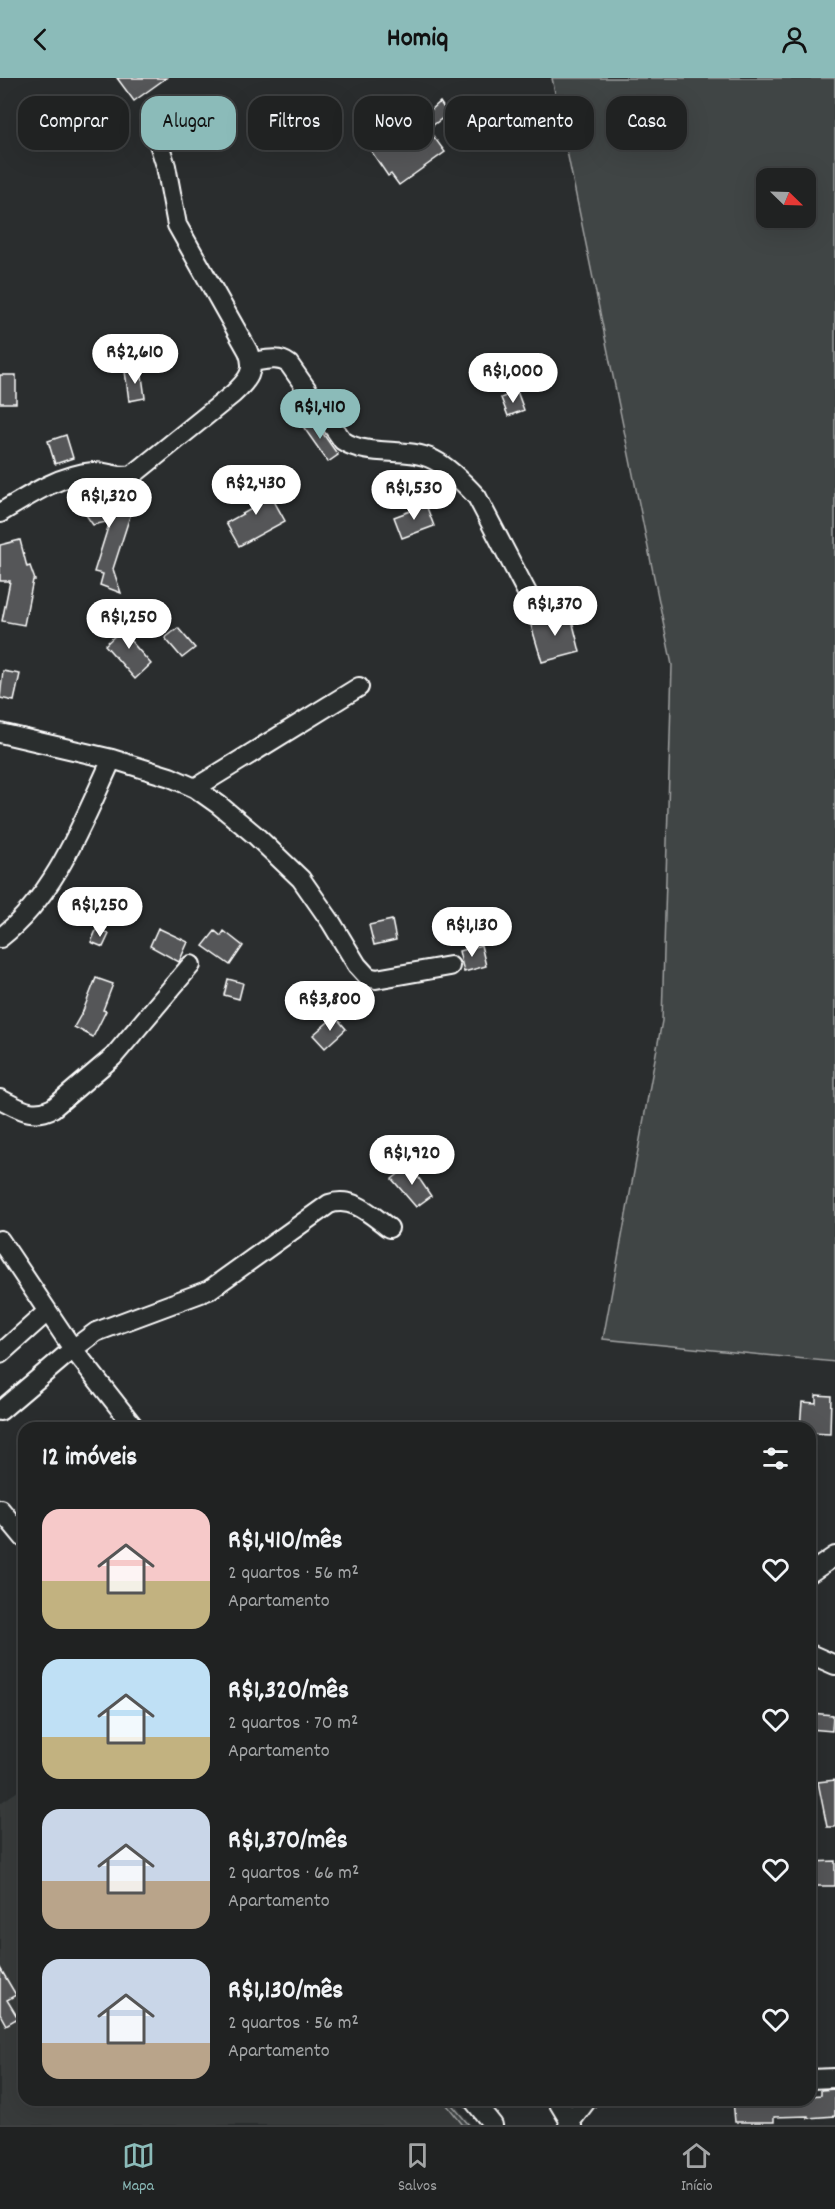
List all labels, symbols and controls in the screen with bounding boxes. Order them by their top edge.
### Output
text: Homiq [387,20,448,59]
icon: back [24,23,57,56]
icon: person [778,23,811,56]
chip: Comprar [18,96,129,150]
chip: Alugar [141,96,236,150]
chip: Filtros [248,96,342,150]
chip: Novo [354,96,433,150]
chip: Apartamento [445,96,594,150]
chip: Casa [606,96,687,150]
north arrow [756,168,816,228]
map controls [756,168,816,228]
pin: R$2,610 [80,334,190,385]
text: R$2,610 [106,339,164,367]
pin: R$1,000 [458,353,568,404]
text: R$1,000 [483,358,543,386]
pin: R$1,410 [265,389,375,440]
text: R$1,410 [294,394,346,422]
pin: R$2,430 [201,465,311,516]
text: R$2,430 [226,470,286,498]
pin: R$1,530 [359,470,469,521]
text: R$1,530 [385,475,443,503]
pin: R$1,320 [54,478,164,529]
text: R$1,320 [81,483,137,511]
pin: R$1,370 [500,586,610,637]
text: R$1,370 [527,591,583,619]
pin: R$1,250 [74,599,184,650]
text: R$1,250 [101,604,157,632]
pin: R$1,250 [45,887,155,938]
text: R$1,250 [72,892,128,920]
pin: R$1,130 [417,907,527,958]
text: R$1,130 [446,912,498,940]
pin: R$3,800 [275,981,385,1032]
text: R$3,800 [299,986,361,1014]
pin: R$1,920 [357,1135,467,1186]
text: R$1,920 [384,1140,440,1168]
text: 12 imóveis [42,1440,137,1477]
icon: filters [759,1442,792,1475]
text: R$1,410/mês [228,1523,343,1560]
icon: home [90,1533,162,1605]
icon: heart [759,1553,792,1586]
text: 2 quartos · 56 m² [228,1560,359,1588]
text: Apartamento [228,1588,330,1616]
text: R$1,320/mês [228,1673,349,1710]
icon: home [90,1683,162,1755]
icon: heart [759,1703,792,1736]
text: 2 quartos · 70 m² [228,1710,358,1738]
text: Apartamento [228,1738,330,1766]
text: R$1,370/mês [228,1823,348,1860]
icon: home [90,1833,162,1905]
icon: heart [759,1853,792,1886]
text: 2 quartos · 66 m² [228,1860,359,1888]
text: Apartamento [228,1888,330,1916]
text: R$1,130/mês [228,1973,343,2010]
icon: home [90,1983,162,2055]
icon: heart [759,2003,792,2036]
text: 2 quartos · 56 m² [228,2010,359,2038]
text: Apartamento [228,2038,330,2066]
tab: Mapa [122,2139,155,2198]
tab: Salvos [398,2139,437,2198]
tab: Início [680,2139,713,2198]

